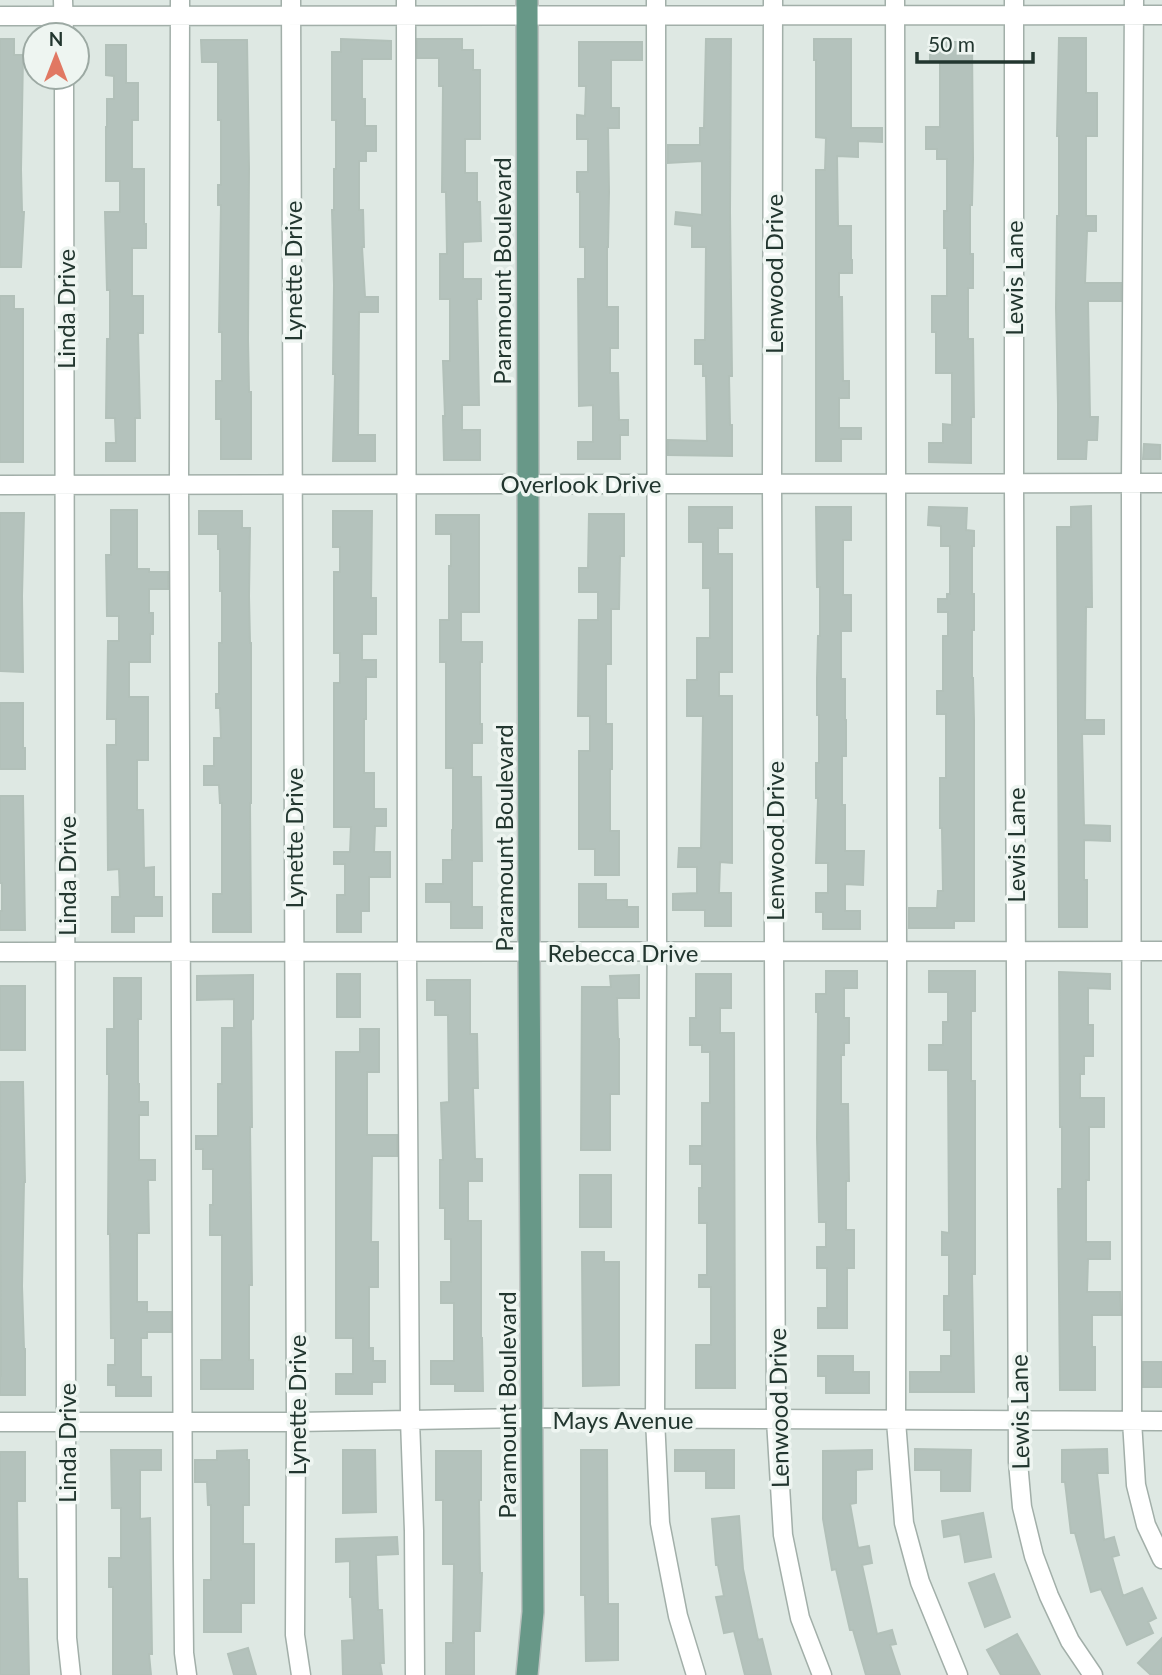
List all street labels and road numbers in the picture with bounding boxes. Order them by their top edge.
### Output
street label: Paramount Boulevard [487,157,516,385]
street label: Lenwood Drive [759,194,788,354]
street label: Lynette Drive [278,201,307,341]
street label: Lewis Lane [999,220,1028,336]
street label: Linda Drive [51,249,80,369]
street label: Overlook Drive [500,469,662,498]
street label: Paramount Boulevard [489,724,518,952]
street label: Lenwood Drive [760,761,789,921]
street label: Lynette Drive [279,768,308,908]
street label: Lewis Lane [1001,787,1030,903]
street label: Linda Drive [52,816,81,936]
street label: Rebecca Drive [547,938,699,967]
street label: Paramount Boulevard [492,1291,521,1519]
street label: Lenwood Drive [762,1328,794,1488]
street label: Lynette Drive [282,1335,311,1475]
street label: Lewis Lane [1003,1354,1035,1470]
street label: Linda Drive [52,1383,81,1503]
street label: Mays Avenue [553,1405,693,1434]

